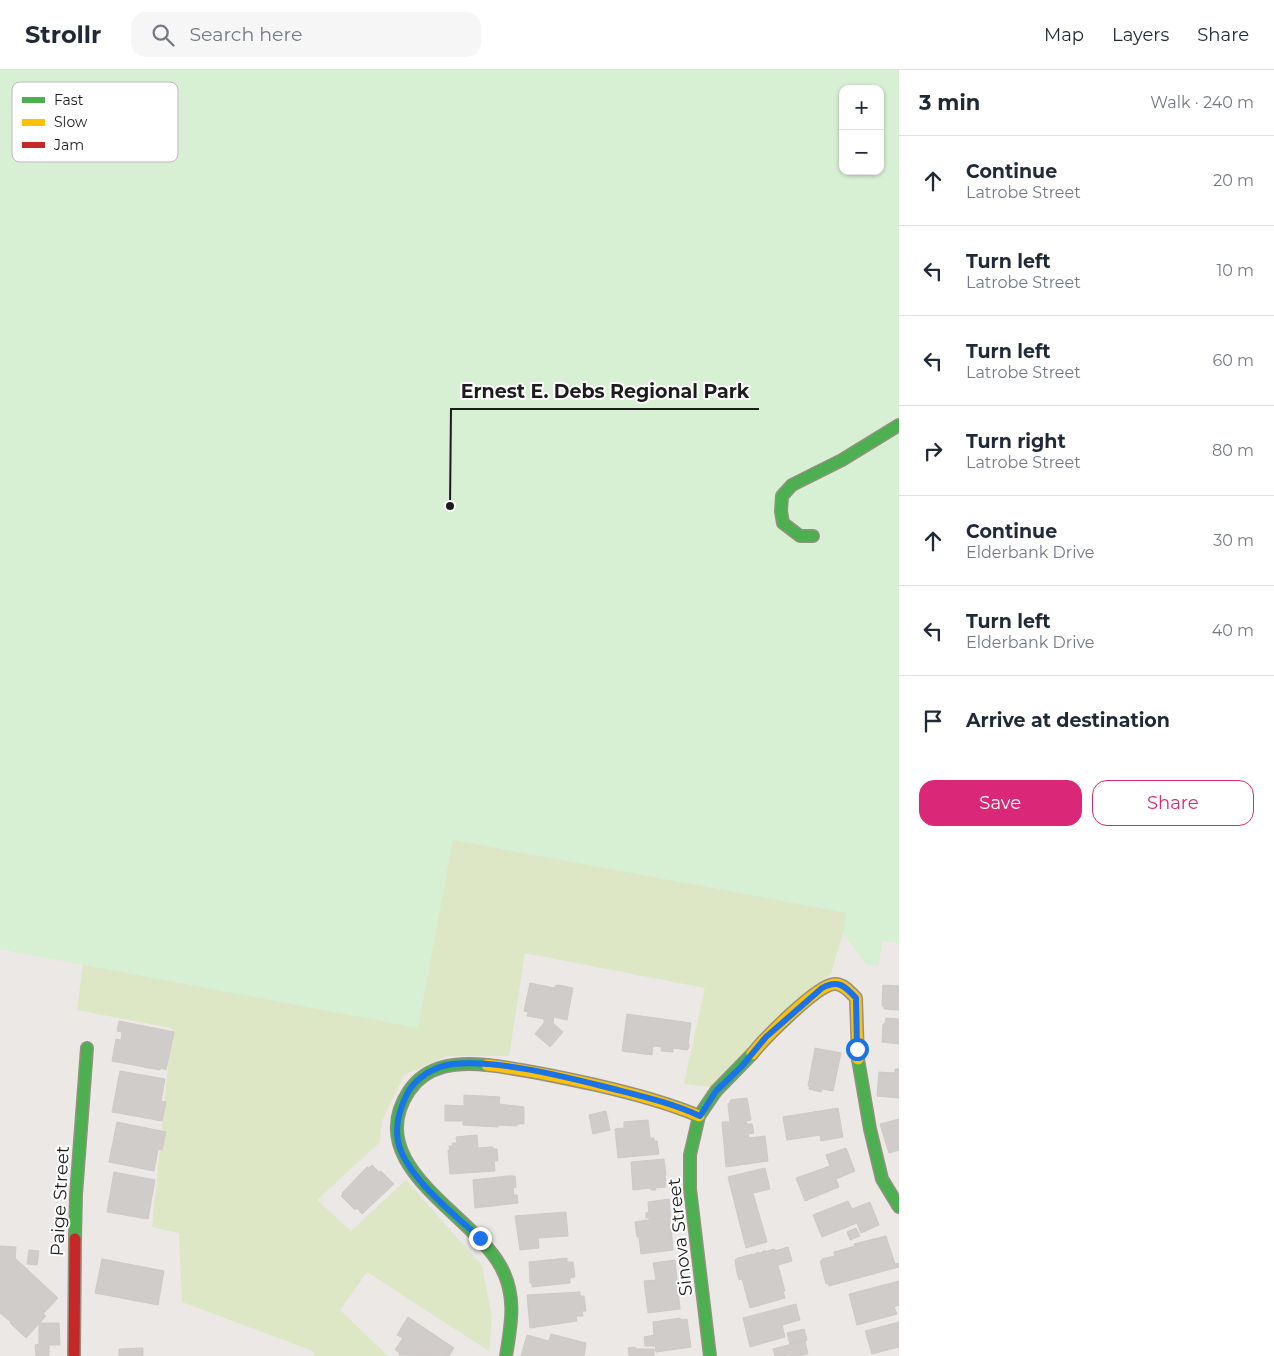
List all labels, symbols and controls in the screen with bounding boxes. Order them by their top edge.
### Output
search box [131,12,481,57]
text: Strollr [25,20,101,49]
icon: search [149,21,177,49]
text: Search here [189,23,302,46]
text: Map [1044,24,1084,46]
text: Layers [1112,24,1169,46]
text: Share [1197,24,1249,46]
legend [12,82,178,162]
map controls [839,85,884,175]
button: + [839,85,884,130]
text: 3 min [919,90,980,115]
text: Fast [54,91,84,109]
text: Walk · 240 m [1150,93,1254,112]
text: Slow [54,113,88,131]
button: − [839,130,884,175]
text: Jam [53,136,84,154]
text: Continue [966,160,1057,183]
icon: ahead [919,167,947,195]
text: 20 m [1213,171,1254,190]
text: Latrobe Street [966,183,1081,202]
text: Turn left [966,250,1051,273]
icon: left [919,257,947,285]
text: 10 m [1216,261,1254,280]
text: Latrobe Street [966,273,1081,292]
text: Turn left [966,340,1051,363]
icon: left [919,347,947,375]
text: 60 m [1212,351,1254,370]
text: Latrobe Street [966,363,1081,382]
callout: Ernest E. Debs Regional Park [451,375,759,409]
text: Ernest E. Debs Regional Park [461,380,750,403]
text: Turn right [966,430,1066,453]
icon: right [919,437,947,465]
text: 80 m [1212,441,1254,460]
text: Latrobe Street [966,453,1081,472]
text: Continue [966,520,1057,543]
icon: ahead [919,527,947,555]
text: 30 m [1213,531,1254,550]
text: Elderbank Drive [966,543,1095,562]
text: Turn left [966,610,1051,633]
icon: left [919,617,947,645]
text: 40 m [1212,621,1254,640]
text: Elderbank Drive [966,633,1095,652]
icon: arrive [919,707,947,735]
text: Arrive at destination [966,709,1170,732]
button: Save [919,780,1082,826]
button: Share [1092,780,1254,826]
route start [846,1038,869,1061]
street label: Paige Street [46,1145,74,1257]
street label: Sinova Street [663,1177,697,1297]
route end [469,1227,492,1250]

